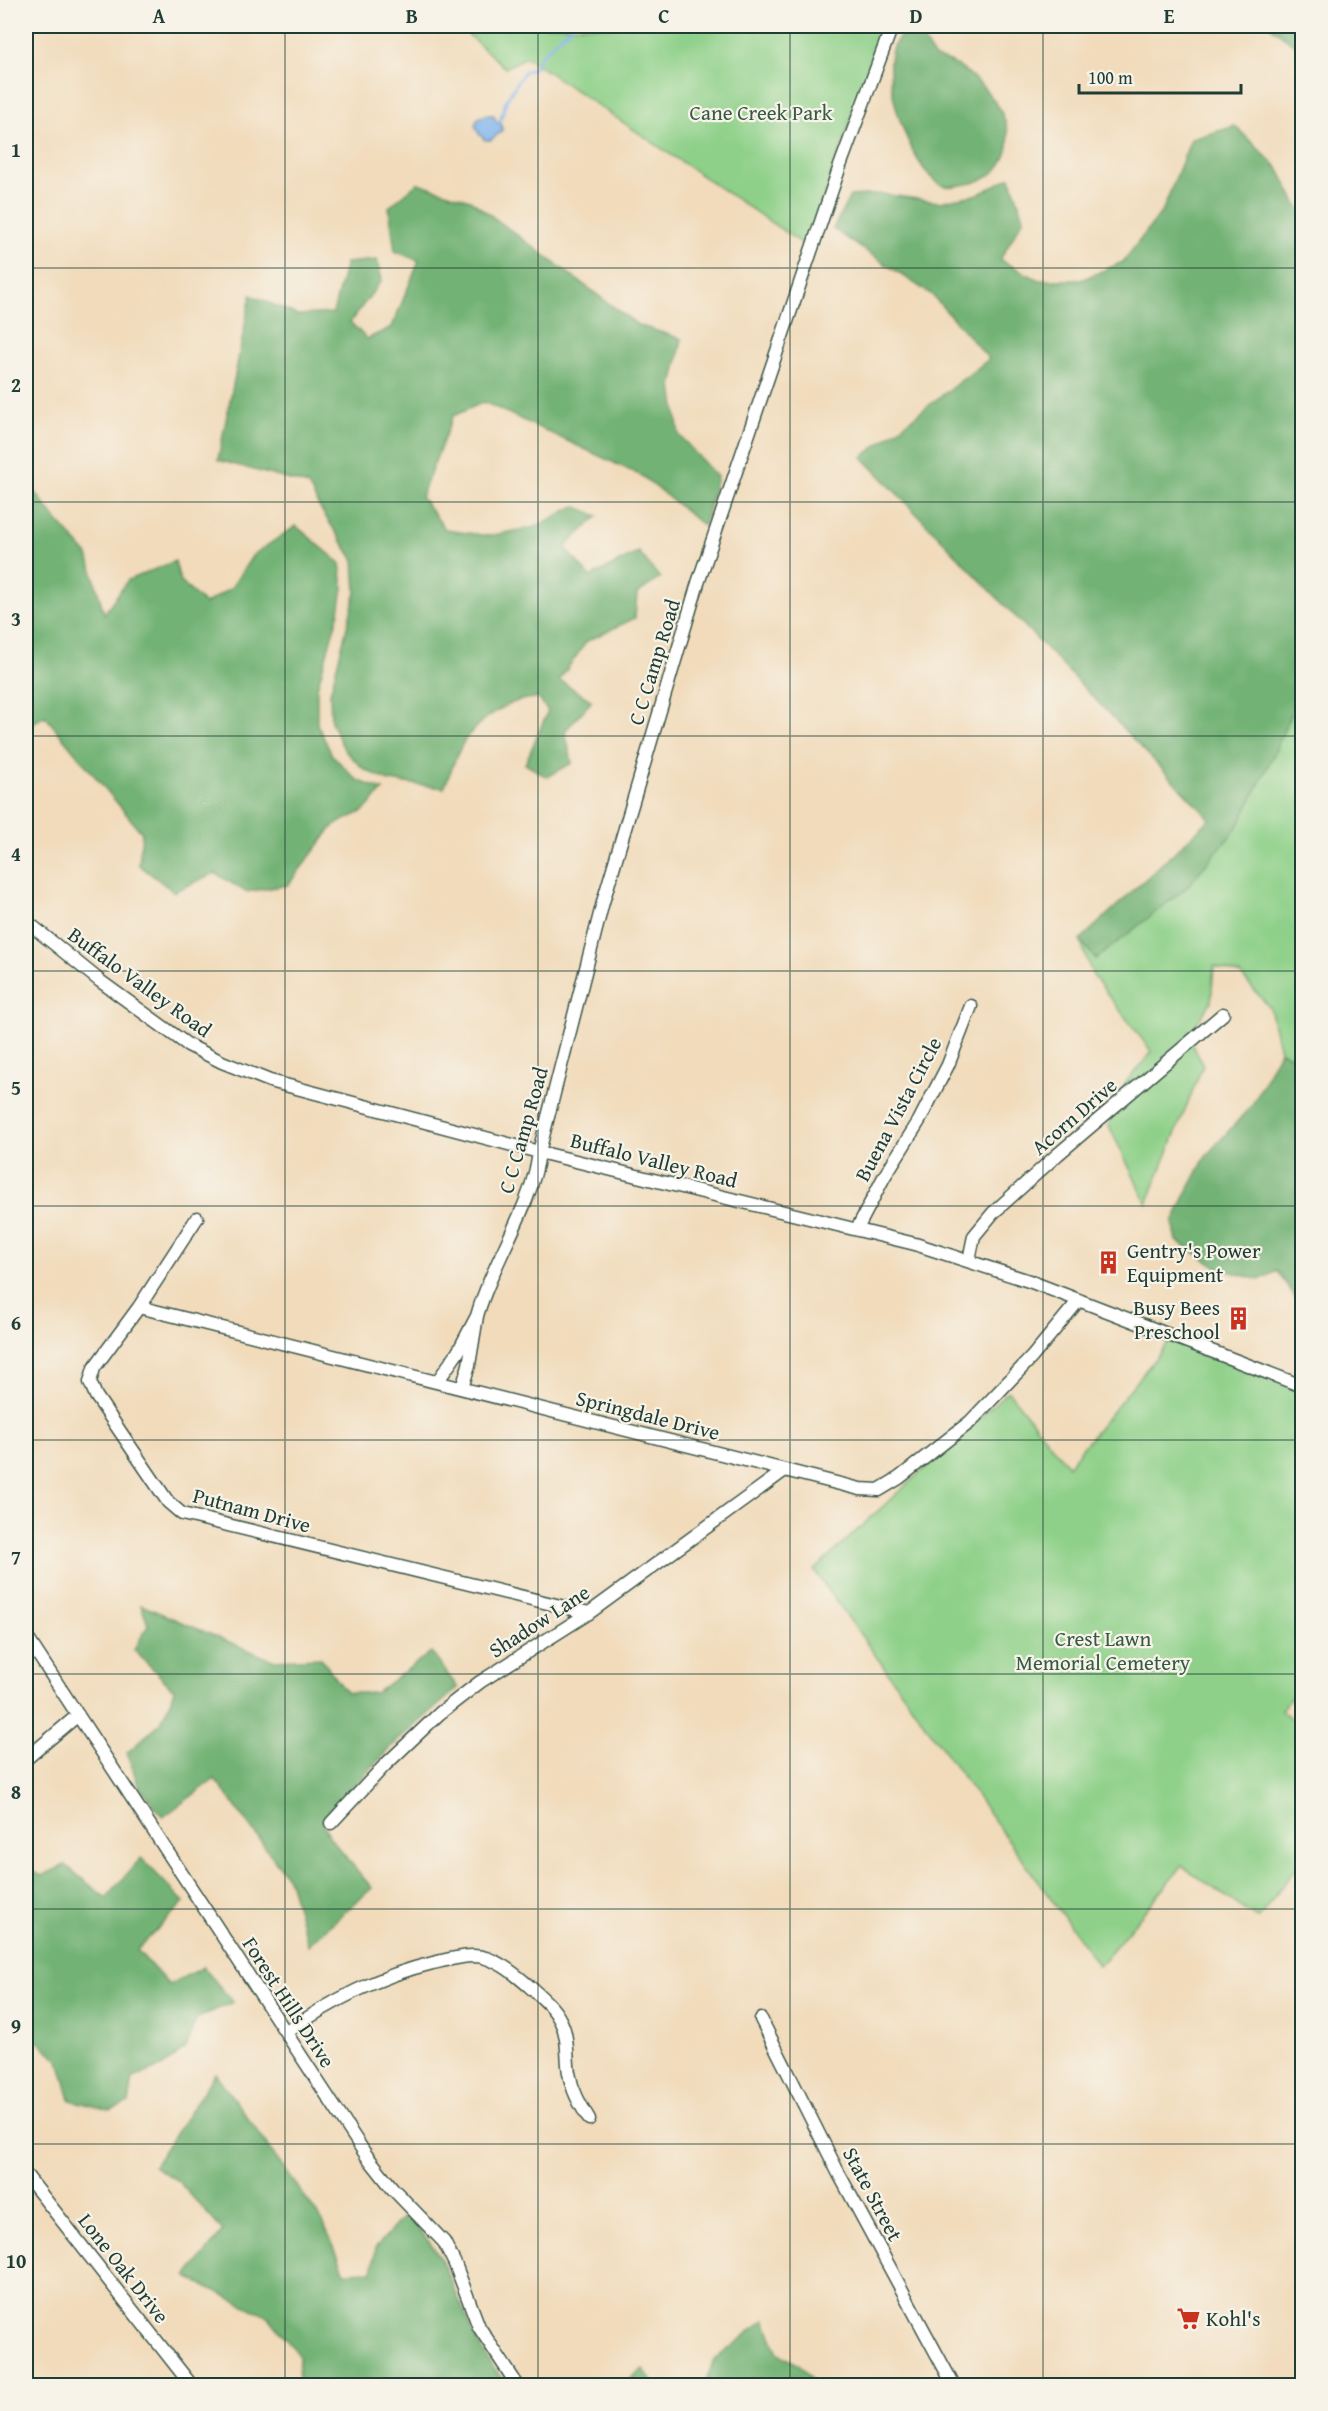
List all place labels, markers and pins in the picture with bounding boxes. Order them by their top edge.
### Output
place label: Gentry's Power Equipment [1127,1235,1261,1290]
building icon: Gentry's Power Equipment [1096,1249,1122,1275]
place label: Busy Bees Preschool [1133,1292,1220,1347]
building icon: Busy Bees Preschool [1225,1306,1251,1332]
place label: Kohl's [1206,2303,1261,2334]
supermarket icon: Kohl's [1175,2305,1201,2331]

